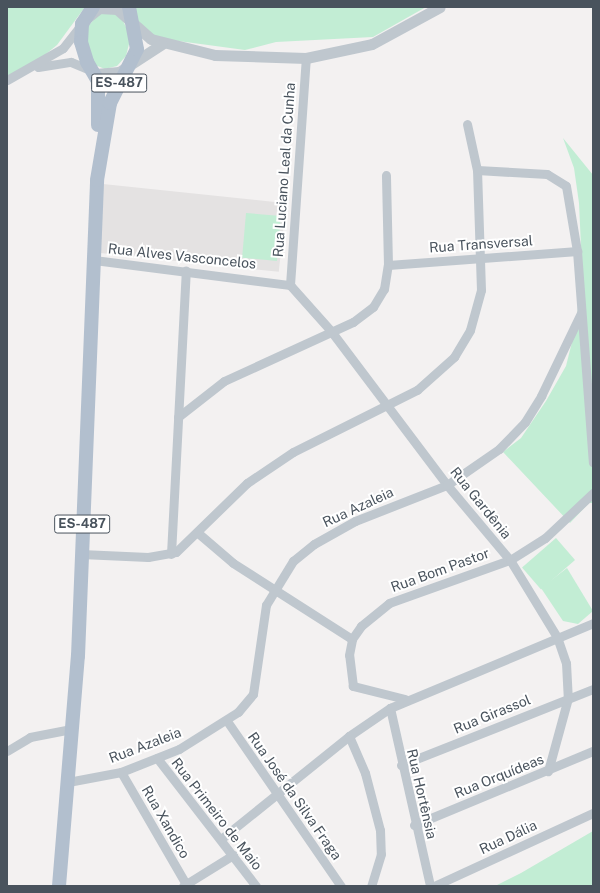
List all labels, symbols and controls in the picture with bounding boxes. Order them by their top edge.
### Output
road number: ES-487 [91,72,147,94]
street label: Rua Luciano Leal da Cunha [270,82,298,258]
street label: Rua Transversal [429,232,533,256]
street label: Rua Alves Vasconcelos [107,240,257,272]
street label: Rua Gardênia [447,464,515,542]
street label: Rua Azaleia [320,483,396,531]
road number: ES-487 [54,513,110,535]
street label: Rua Bom Pastor [388,544,492,596]
street label: Rua Girassol [451,691,533,737]
street label: Rua Azaleia [106,724,184,766]
street label: Rua José da Silva Fraga [244,729,346,863]
street label: Rua Hortênsia [403,747,441,841]
street label: Rua Orquídeas [452,750,546,802]
street label: Rua Primeiro de Maio [168,754,266,874]
street label: Rua Xandico [138,783,194,861]
street label: Rua Dália [477,816,539,858]

